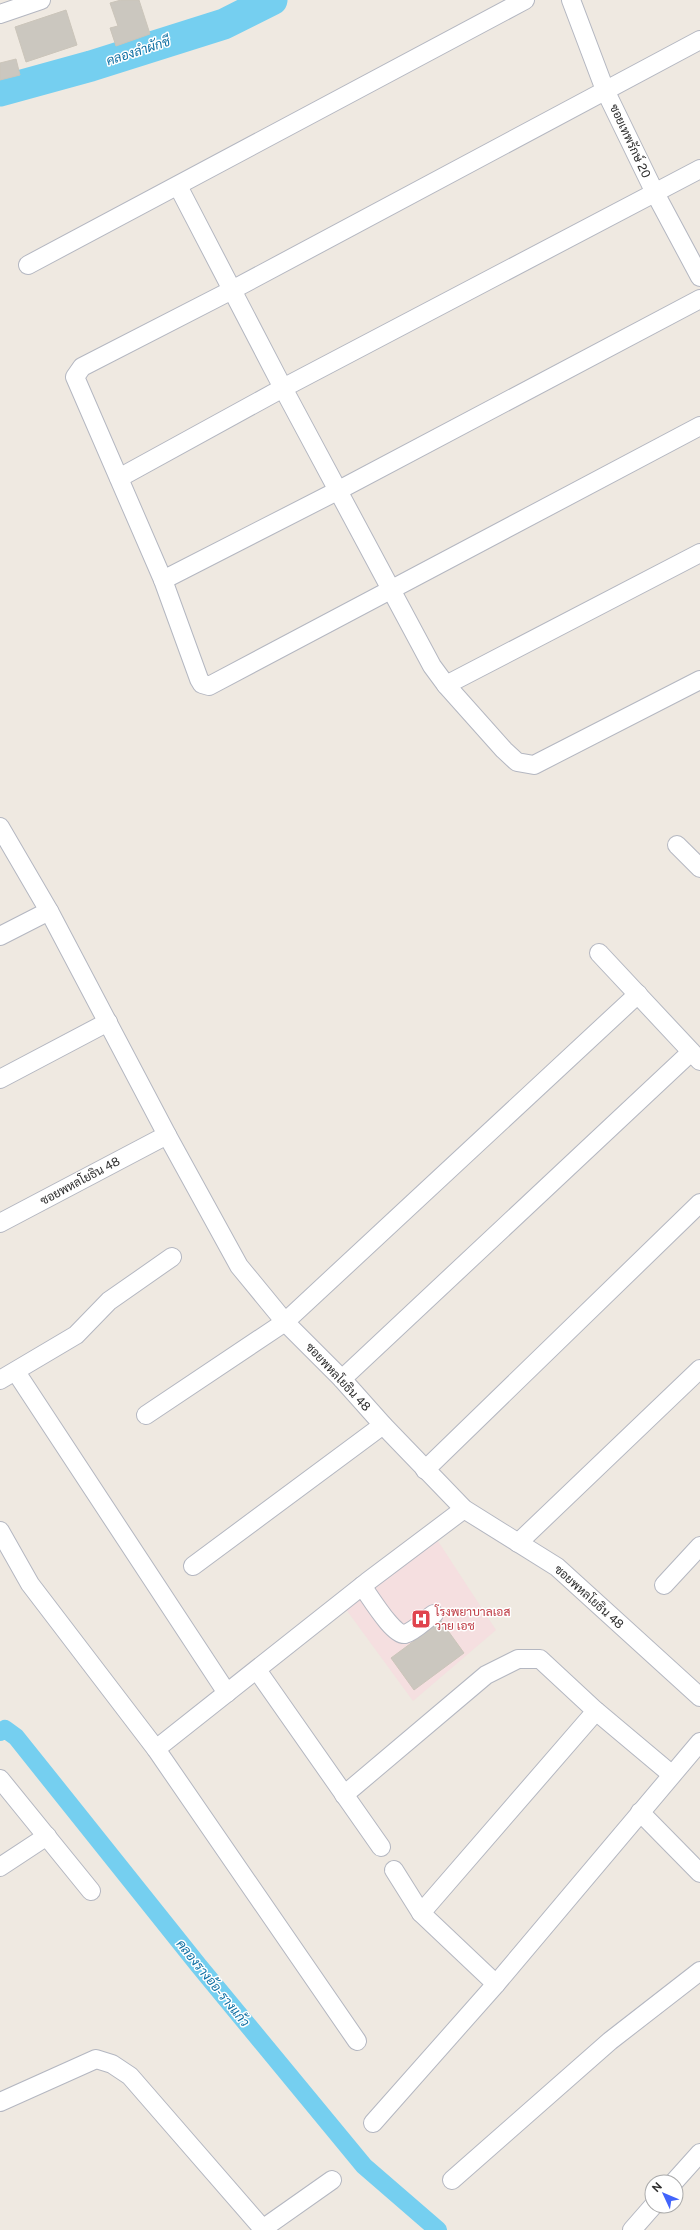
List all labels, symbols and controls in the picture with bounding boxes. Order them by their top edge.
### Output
water label: คลองลำผักชี [104,31,173,68]
street label: ซอยเทพรักษ์ 20 [607,101,654,180]
street label: ซอยพหลโยธิน 48 [37,1153,122,1208]
street label: ซอยพหลโยธิน 48 [303,1339,374,1414]
street label: ซอยพหลโยธิน 48 [551,1562,627,1632]
place label: โรงพยาบาลเอส วาย เอช [434,1604,510,1633]
hospital icon: โรงพยาบาลเอส วาย เอช [410,1608,432,1630]
water label: คลองรางอ้อ-รางแก้ว [173,1936,254,2030]
north arrow [644,2174,684,2214]
text: N [650,2180,664,2194]

